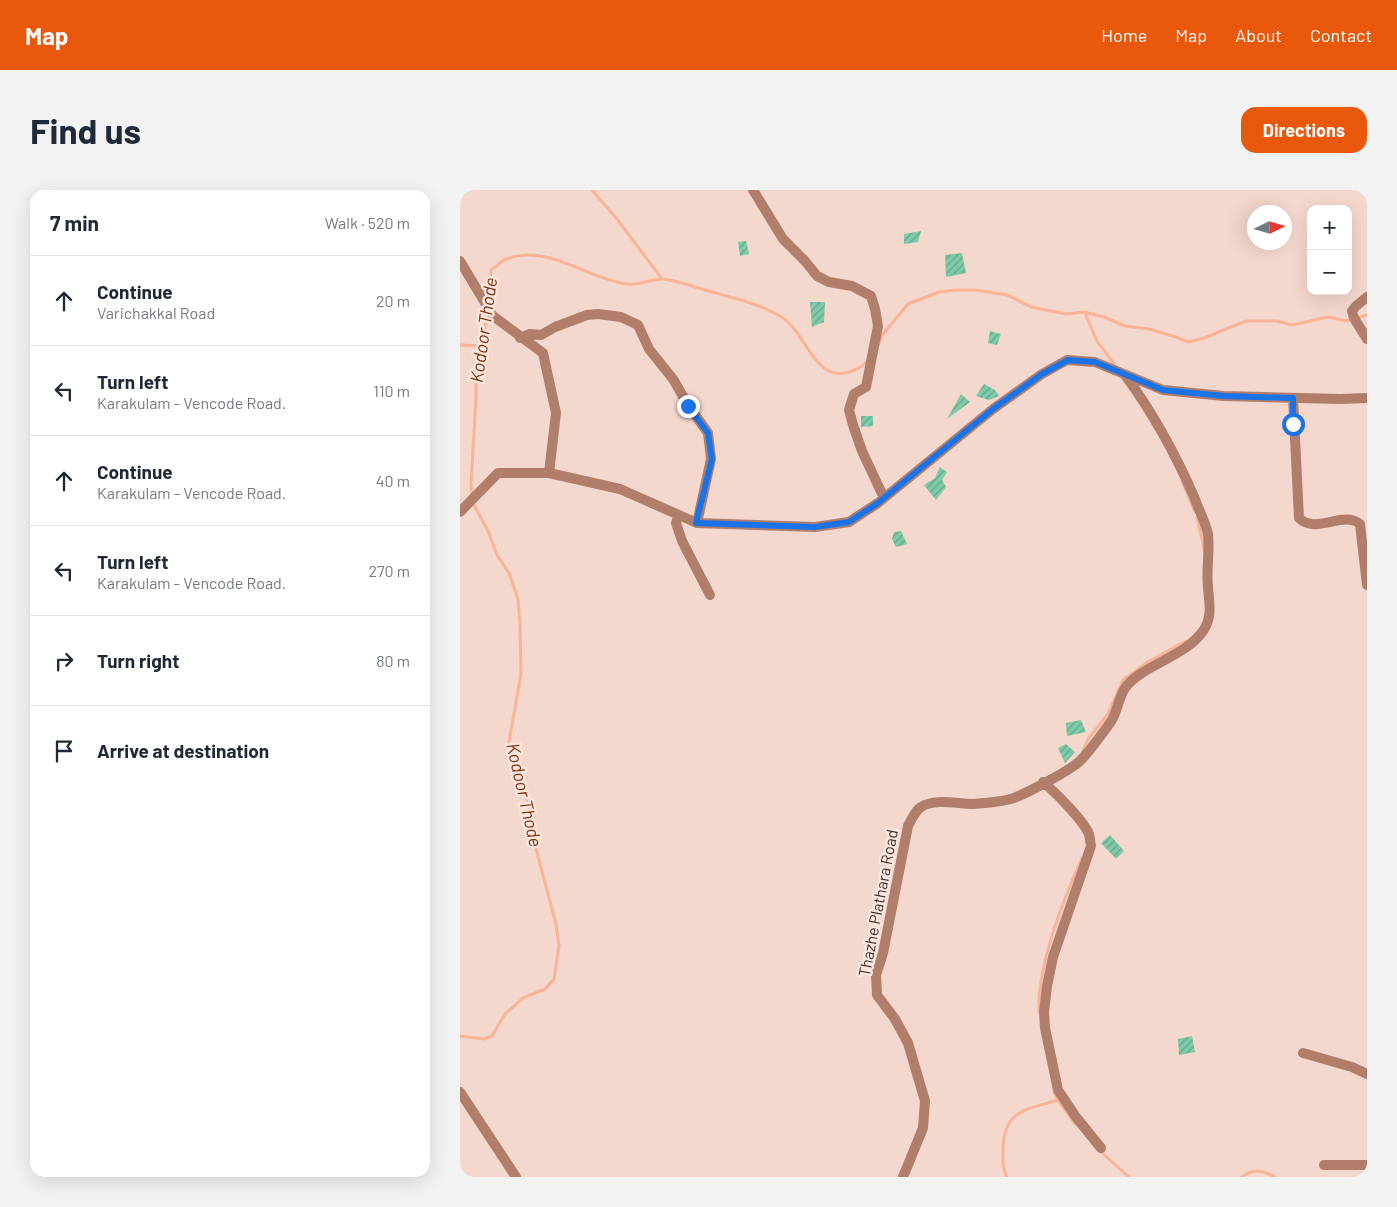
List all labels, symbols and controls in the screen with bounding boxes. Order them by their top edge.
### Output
text: Map [25,21,68,50]
text: Home [1101,24,1147,46]
text: Map [1175,24,1207,46]
text: About [1235,24,1282,46]
text: Contact [1310,24,1372,46]
button: Directions [1241,107,1367,153]
text: Find us [30,109,141,151]
north arrow [1247,205,1292,250]
map controls [1307,205,1352,295]
button: + [1307,205,1352,250]
text: 7 min [50,210,99,235]
text: Walk · 520 m [325,213,410,232]
button: − [1307,250,1352,295]
water label: Kodoor Thode [465,276,501,384]
text: Continue [97,280,173,303]
icon: ahead [50,287,78,315]
text: 20 m [376,291,410,310]
text: Varichakkal Road [97,303,215,322]
text: Turn left [97,370,168,393]
icon: left [50,377,78,405]
text: 110 m [373,381,410,400]
text: Karakulam - Vencode Road. [97,393,286,412]
route end [677,395,700,418]
route start [1282,413,1305,436]
text: Continue [97,460,173,483]
icon: ahead [50,467,78,495]
text: 40 m [376,471,410,490]
text: Karakulam - Vencode Road. [97,483,286,502]
text: Turn left [97,550,168,573]
icon: left [50,557,78,585]
text: 270 m [368,561,410,580]
text: Karakulam - Vencode Road. [97,573,286,592]
icon: right [50,647,78,675]
text: Turn right [97,649,179,672]
text: 80 m [376,651,410,670]
icon: arrive [50,737,78,765]
text: Arrive at destination [97,739,269,762]
water label: Kodoor Thode [502,741,548,849]
street label: Thazhe Plathara Road [854,828,901,978]

